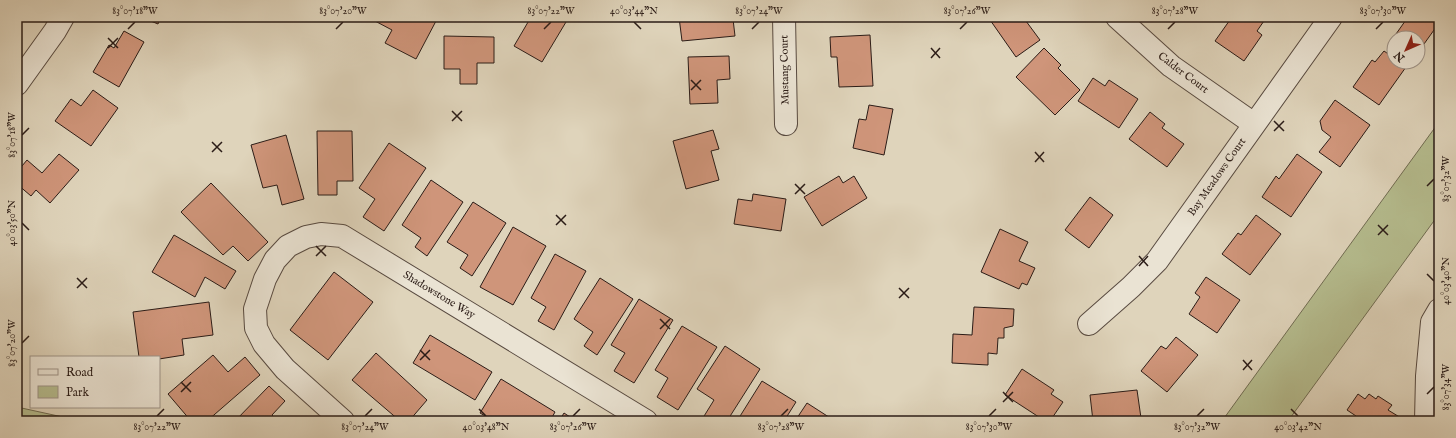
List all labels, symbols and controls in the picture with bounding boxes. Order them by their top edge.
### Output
text: 83°07'18"W [112,5,158,18]
text: 83°07'20"W [319,5,367,18]
text: 83°07'22"W [527,5,575,18]
text: 40°03'44"N [610,5,658,18]
text: 83°07'24"W [735,5,783,18]
text: 83°07'26"W [944,5,991,18]
text: 83°07'28"W [1152,5,1199,18]
text: 83°07'30"W [1360,5,1407,18]
north arrow [1386,30,1426,70]
street label: Mustang Court [777,35,793,105]
text: N [1391,48,1409,65]
street label: Calder Court [1155,49,1211,97]
text: 83°07'18"W [6,112,19,158]
street label: Bay Meadows Court [1185,135,1249,219]
text: 83°07'32"W [1440,155,1453,202]
text: 40°03'50"N [6,199,19,246]
text: 40°03'40"N [1440,257,1453,305]
street label: Shadowstone Way [400,268,478,322]
text: 83°07'20"W [6,319,19,367]
legend [30,356,160,408]
text: 83°07'34"W [1440,363,1453,410]
text: Road [66,365,94,380]
text: Park [66,385,89,400]
text: 83°07'22"W [133,421,181,434]
text: 83°07'24"W [341,421,389,434]
text: 40°03'48"N [463,421,510,434]
text: 83°07'26"W [550,421,597,434]
text: 83°07'28"W [758,421,805,434]
text: 83°07'30"W [966,421,1013,434]
text: 83°07'32"W [1174,421,1221,434]
text: 40°03'42"N [1274,421,1322,434]

